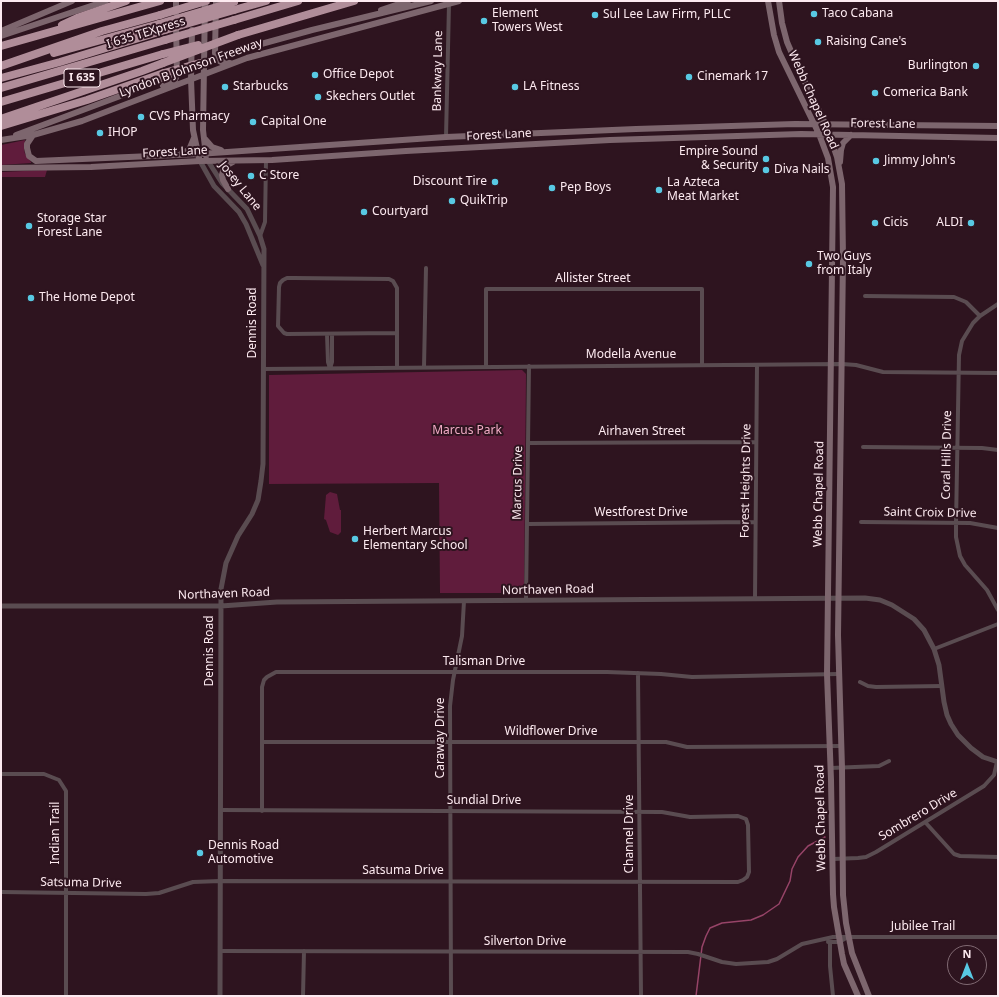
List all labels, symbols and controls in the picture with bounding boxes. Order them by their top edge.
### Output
place label: Element Towers West [492,7,563,35]
place label: Taco Cabana [822,7,893,21]
place label: Sul Lee Law Firm, PLLC [603,8,731,22]
marker: Taco Cabana [809,9,819,19]
marker: Sul Lee Law Firm, PLLC [590,10,600,20]
street label: I 635 TEXpress [105,14,187,52]
marker: Element Towers West [479,16,489,26]
street label: Bankway Lane [430,30,446,112]
street label: Lyndon B Johnson Freeway [117,35,265,101]
place label: Raising Cane's [826,35,907,49]
marker: Raising Cane's [813,37,823,47]
street label: Webb Chapel Road [785,48,841,152]
place label: Burlington [908,59,968,73]
marker: Burlington [971,61,981,71]
place label: Office Depot [323,68,394,82]
road number: I 635 [64,69,100,87]
marker: Office Depot [310,70,320,80]
place label: Cinemark 17 [697,70,768,84]
marker: Cinemark 17 [684,72,694,82]
place label: Starbucks [233,80,288,94]
place label: LA Fitness [523,80,579,94]
marker: Starbucks [220,82,230,92]
marker: LA Fitness [510,82,520,92]
place label: Comerica Bank [883,86,968,100]
marker: Comerica Bank [870,88,880,98]
place label: Skechers Outlet [326,90,415,104]
marker: Skechers Outlet [313,92,323,102]
place label: CVS Pharmacy [149,110,230,124]
marker: CVS Pharmacy [136,112,146,122]
place label: Capital One [261,115,327,129]
street label: Forest Lane [850,116,916,132]
marker: Capital One [248,117,258,127]
place label: IHOP [108,126,138,140]
street label: Forest Lane [466,126,532,144]
marker: IHOP [95,128,105,138]
street label: Forest Lane [142,143,208,161]
place label: Empire Sound & Security [679,145,758,173]
marker: Empire Sound & Security [761,154,771,164]
place label: Jimmy John's [884,154,955,168]
marker: Jimmy John's [871,156,881,166]
street label: Josey Lane [216,158,264,214]
place label: Diva Nails [774,163,830,177]
marker: Diva Nails [761,165,771,175]
place label: C Store [259,169,299,183]
marker: C Store [246,171,256,181]
place label: Discount Tire [413,175,487,189]
place label: La Azteca Meat Market [667,176,739,204]
marker: Discount Tire [490,177,500,187]
place label: Pep Boys [560,181,611,195]
marker: Pep Boys [547,183,557,193]
marker: La Azteca Meat Market [654,185,664,195]
place label: QuikTrip [460,194,508,208]
marker: QuikTrip [447,196,457,206]
place label: Courtyard [372,205,428,219]
marker: Courtyard [359,207,369,217]
place label: Storage Star Forest Lane [37,212,107,240]
place label: Cicis [883,216,908,230]
place label: ALDI [936,216,963,230]
marker: Cicis [870,218,880,228]
marker: ALDI [966,218,976,228]
marker: Storage Star Forest Lane [24,221,34,231]
place label: Two Guys from Italy [817,250,872,278]
marker: Two Guys from Italy [804,259,814,269]
street label: Allister Street [555,272,631,286]
street label: Dennis Road [246,287,260,359]
place label: The Home Depot [39,291,135,305]
marker: The Home Depot [26,293,36,303]
street label: Modella Avenue [586,348,676,362]
street label: Coral Hills Drive [939,410,955,500]
park label: Marcus Park [432,424,502,438]
street label: Forest Heights Drive [738,424,754,538]
street label: Airhaven Street [599,425,685,439]
street label: Webb Chapel Road [811,441,827,547]
street label: Marcus Drive [510,446,526,520]
street label: Saint Croix Drive [883,505,977,521]
street label: Westforest Drive [594,506,688,520]
place label: Herbert Marcus Elementary School [363,525,468,553]
marker: Herbert Marcus Elementary School [350,534,360,544]
street label: Northaven Road [502,582,594,598]
street label: Northaven Road [178,585,270,603]
street label: Dennis Road [203,615,217,687]
street label: Talisman Drive [443,655,525,669]
street label: Caraway Drive [434,698,448,778]
street label: Wildflower Drive [505,725,597,739]
street label: Webb Chapel Road [813,765,829,871]
street label: Sombrero Drive [876,786,960,844]
street label: Sundial Drive [447,794,521,808]
street label: Channel Drive [623,794,637,874]
street label: Indian Trail [49,802,63,864]
place label: Dennis Road Automotive [208,839,279,867]
marker: Dennis Road Automotive [195,848,205,858]
street label: Satsuma Drive [362,864,444,878]
street label: Satsuma Drive [40,875,122,891]
street label: Jubilee Trail [891,920,955,934]
street label: Silverton Drive [484,935,566,949]
north arrow [947,945,987,985]
text: N [963,946,971,961]

